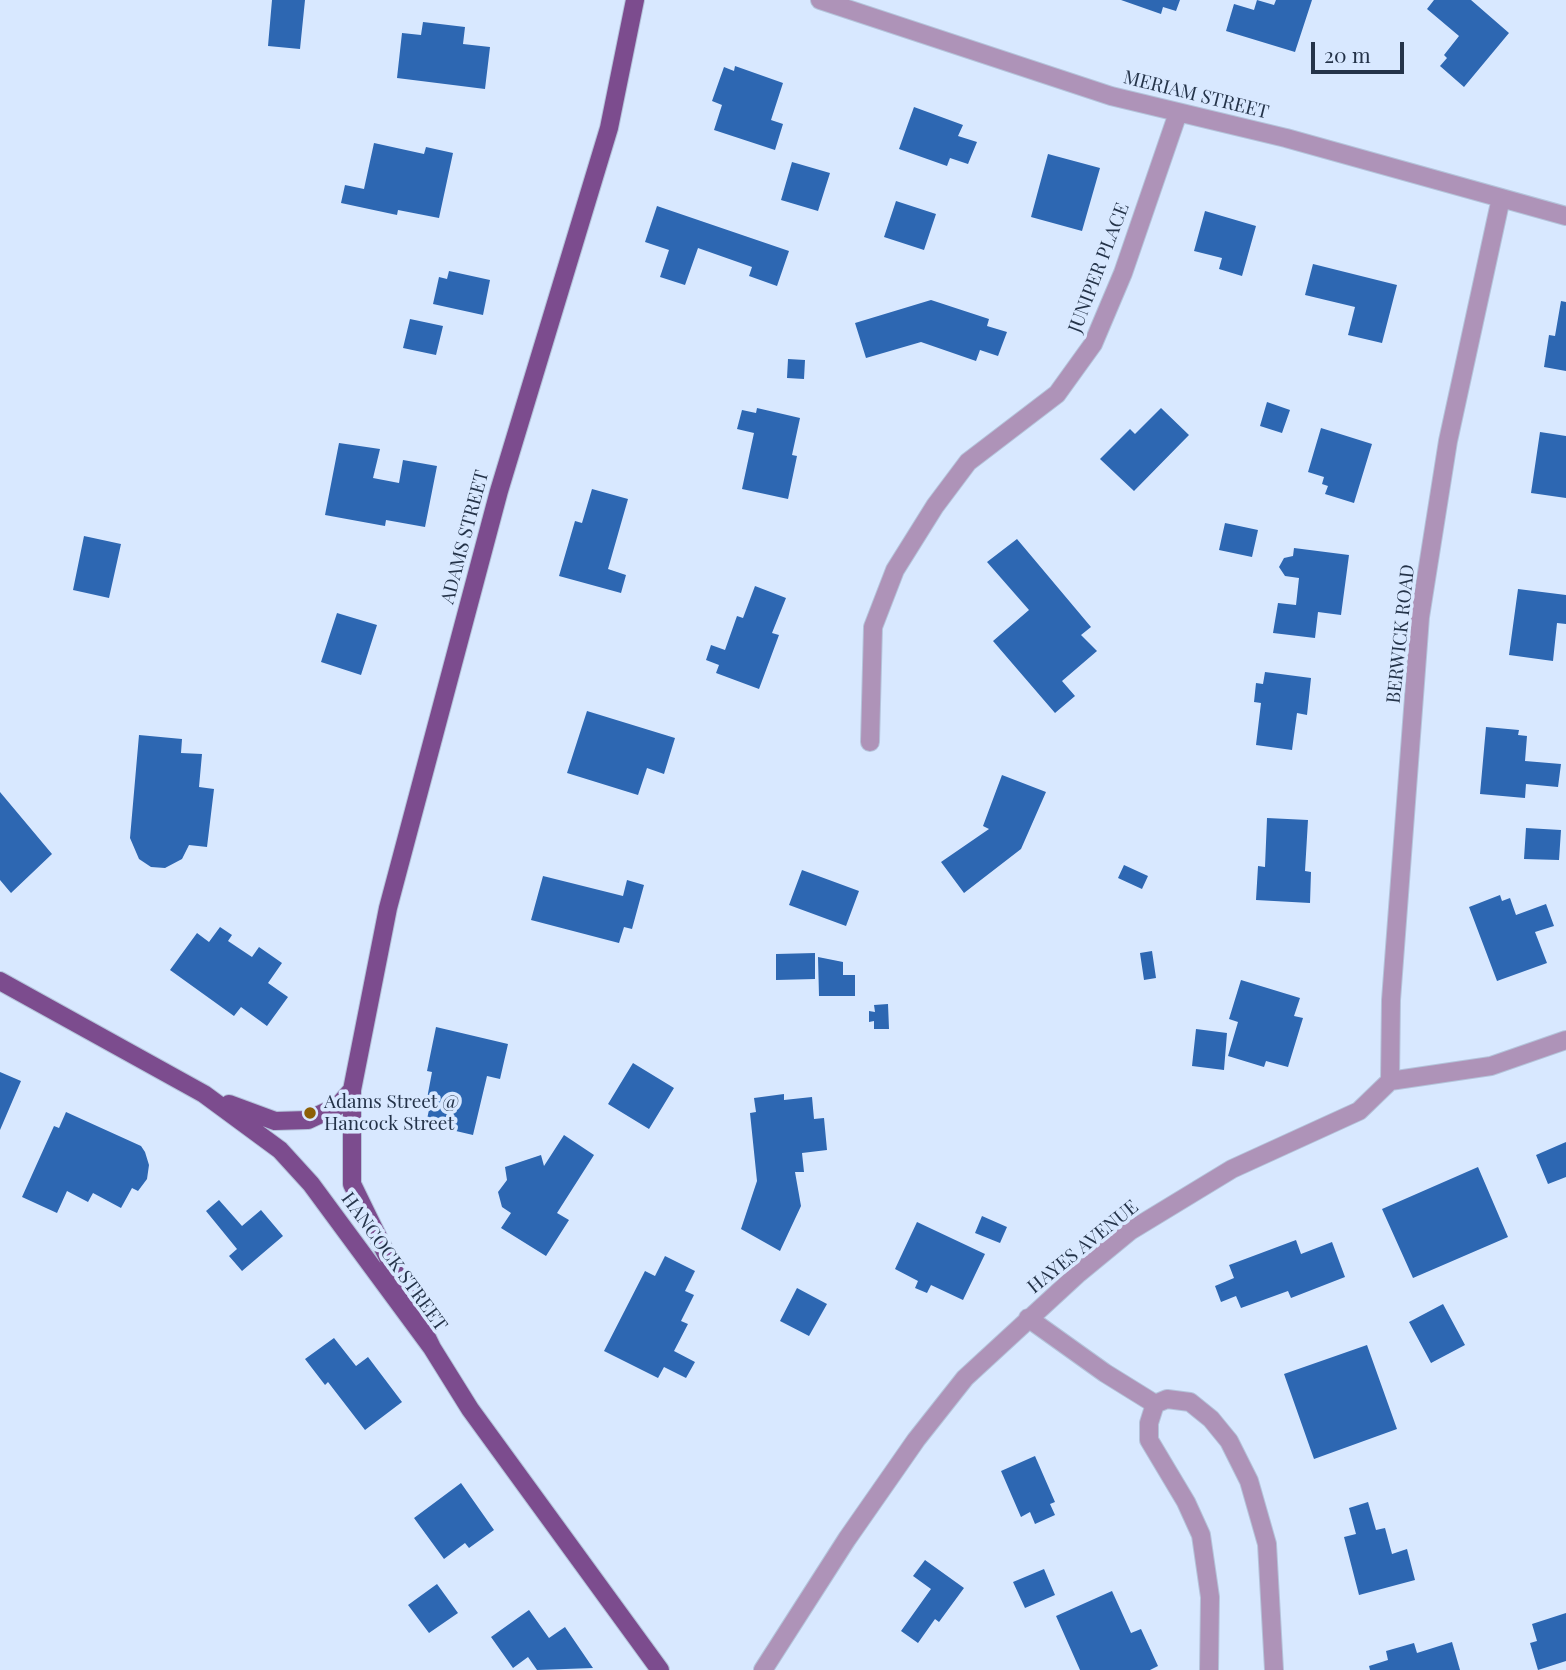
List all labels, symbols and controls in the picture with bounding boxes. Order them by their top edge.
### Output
scale bar [1314,28,1407,72]
text: 20 m [1324,40,1371,68]
street label: MERIAM STREET [1121,66,1271,124]
street label: JUNIPER PLACE [1064,200,1134,336]
street label: ADAMS STREET [436,468,494,606]
street label: BERWICK ROAD [1382,563,1420,705]
place label: Adams Street @ Hancock Street [324,1091,459,1135]
marker: Adams Street @ Hancock Street [302,1105,318,1121]
street label: HANCOCK STREET [336,1188,452,1336]
street label: HAYES AVENUE [1023,1195,1143,1299]

